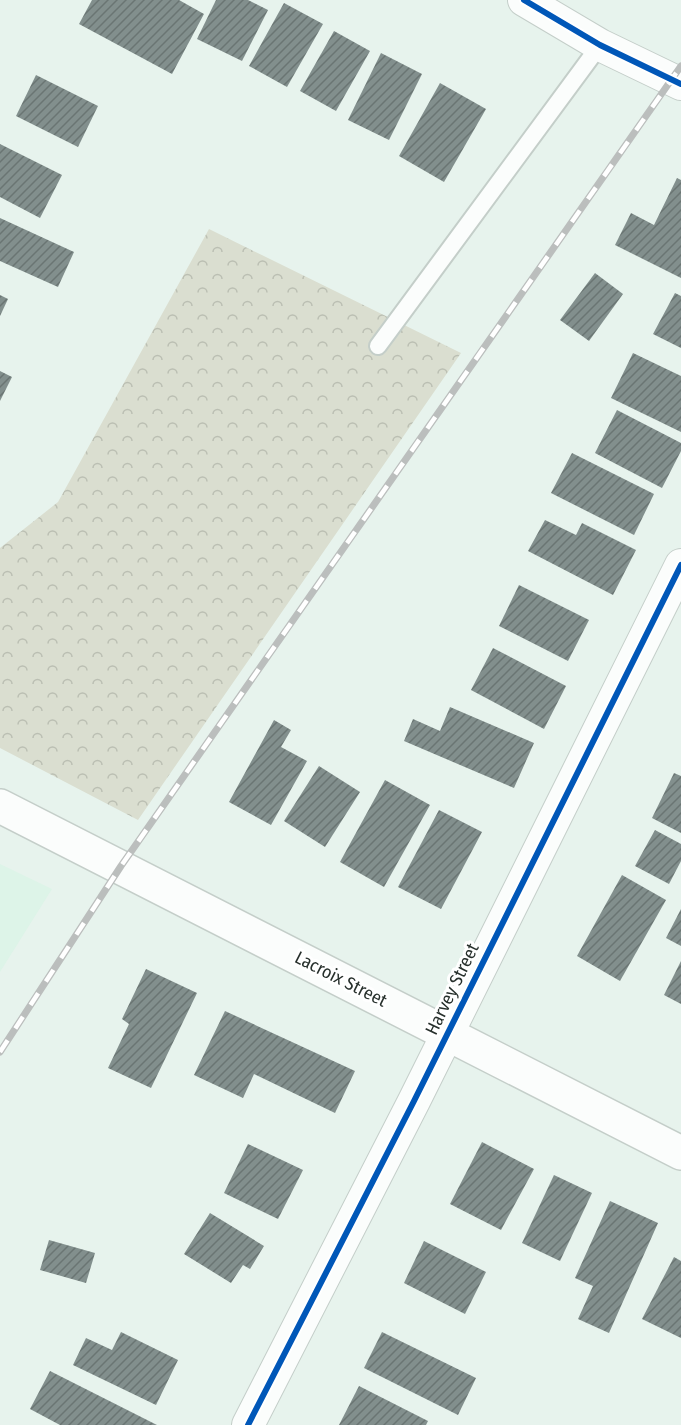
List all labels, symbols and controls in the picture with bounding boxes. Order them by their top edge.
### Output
street label: Harvey Street [420,939,484,1038]
street label: Lacroix Street [291,946,391,1012]

